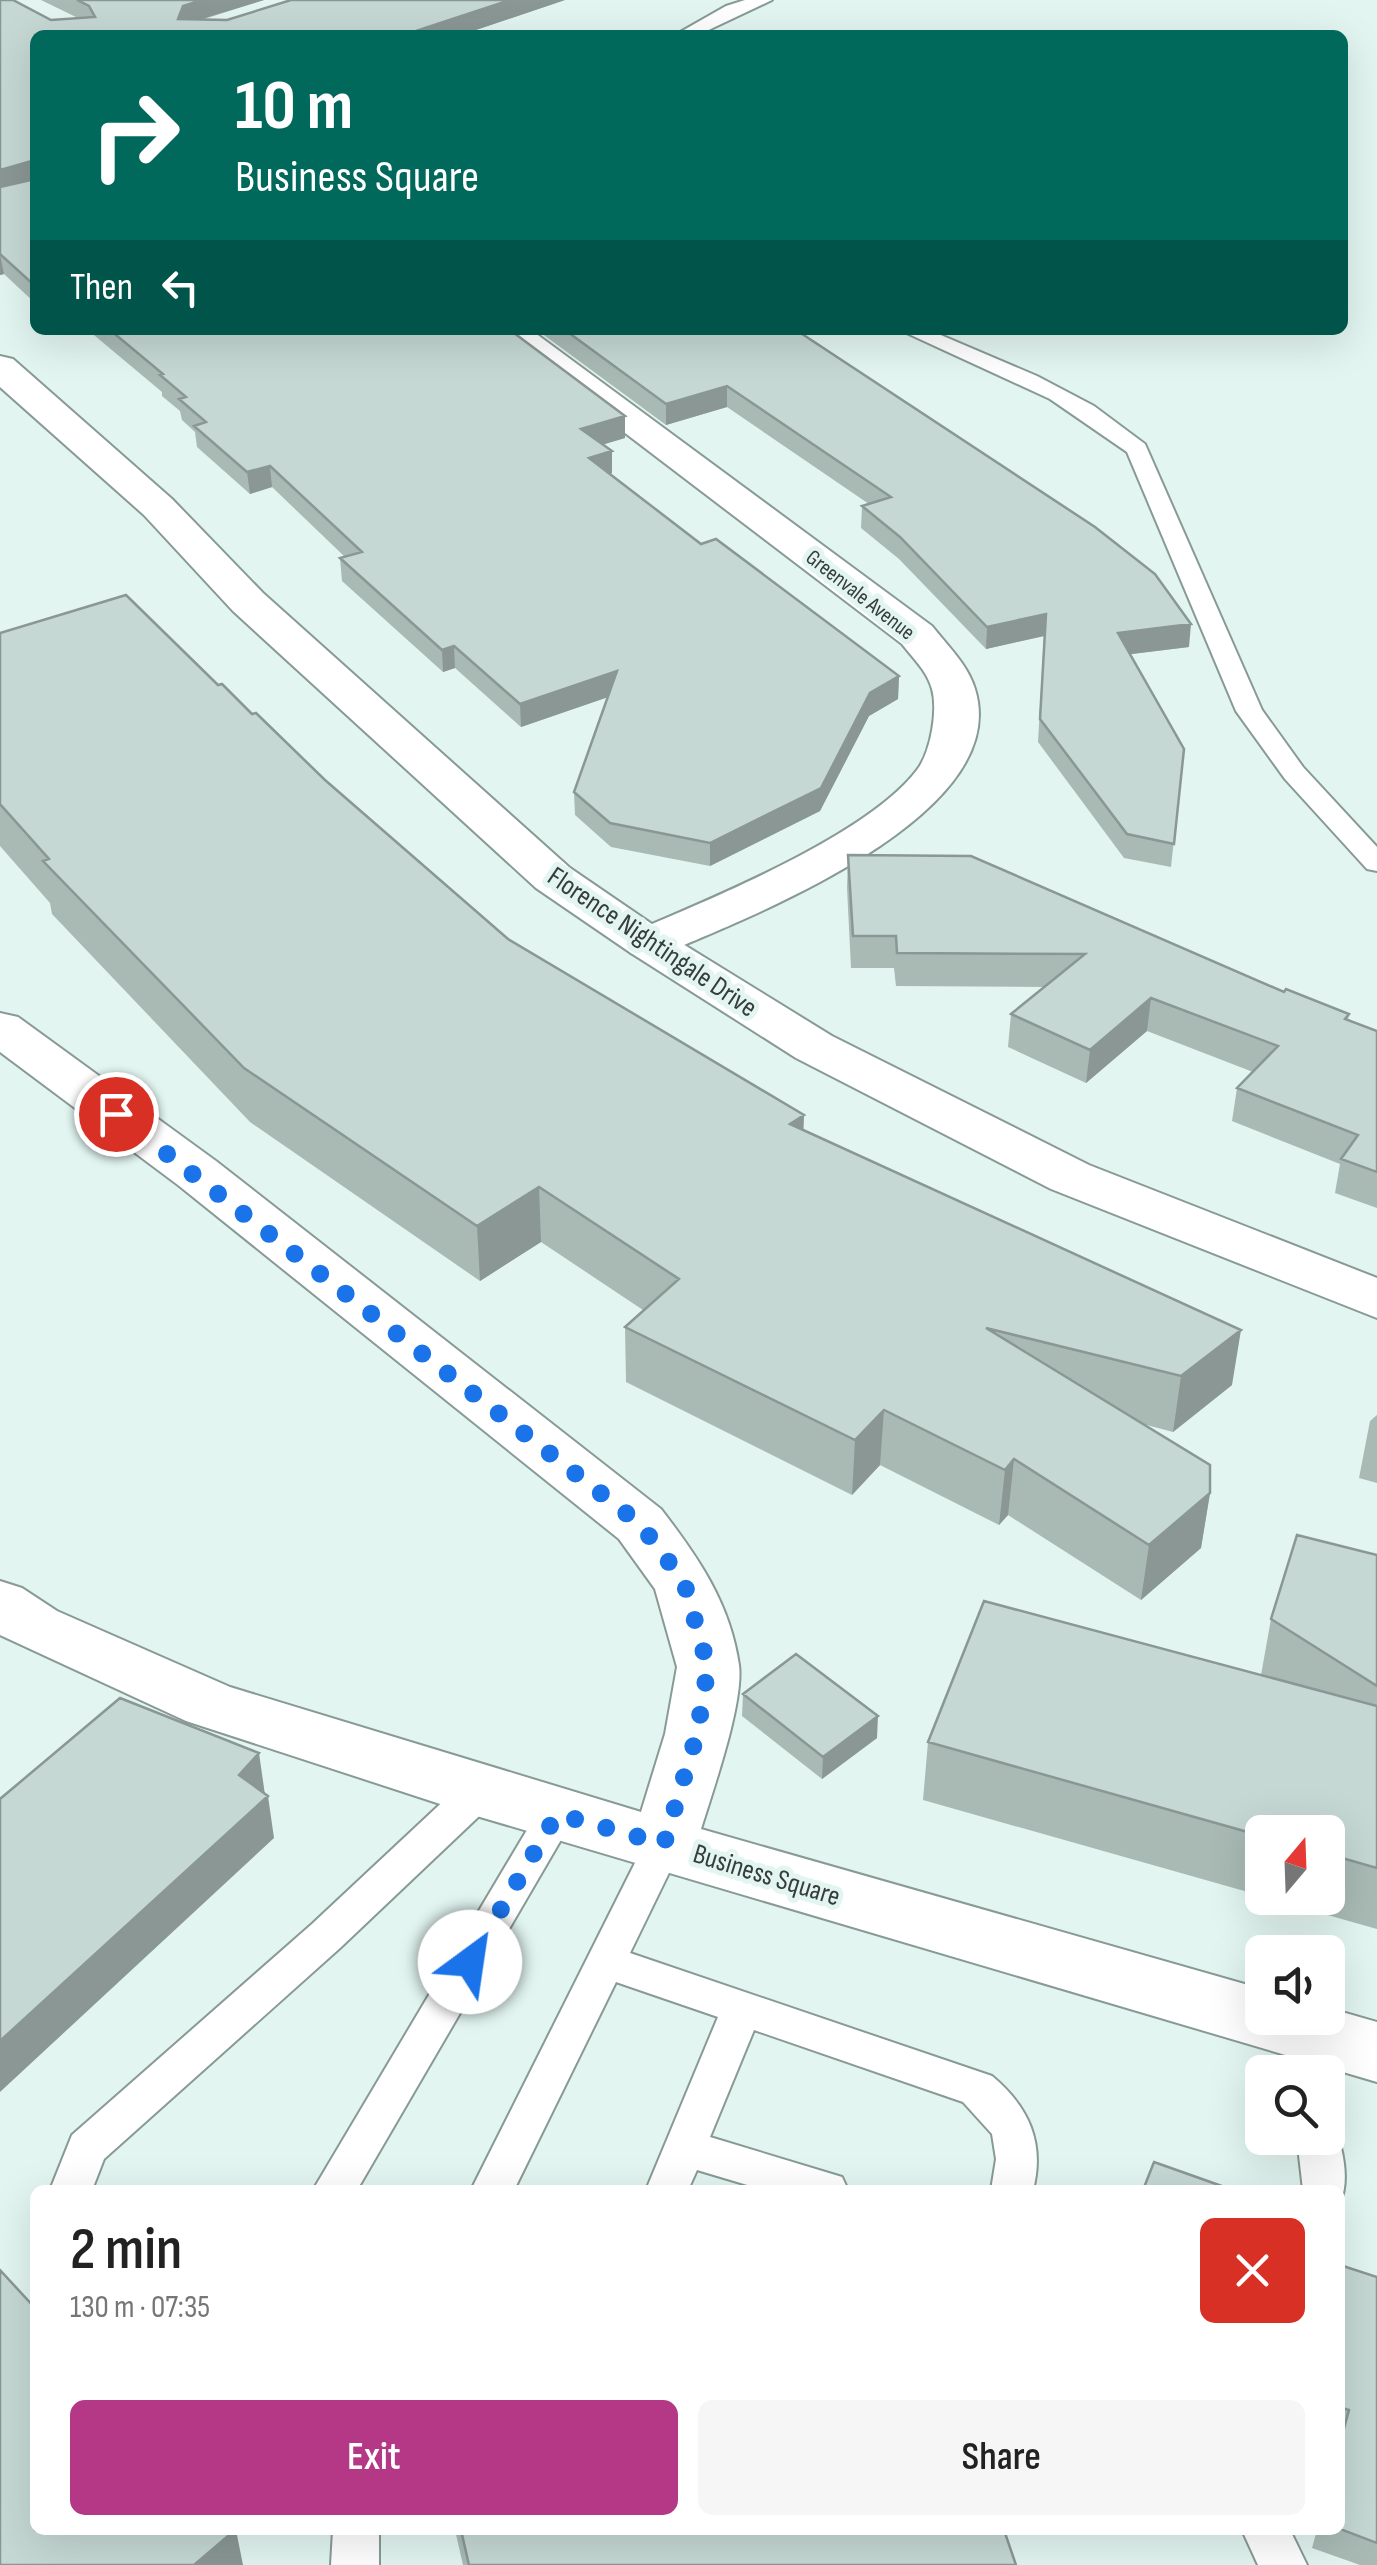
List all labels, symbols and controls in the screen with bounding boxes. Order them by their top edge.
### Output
text: 10 m [235,65,353,149]
icon: right [70,70,200,200]
text: Business Square [235,150,479,205]
icon: left [153,260,208,315]
text: Then [70,265,133,310]
street label: Greenvale Avenue [800,544,920,646]
street label: Florence Nightingale Drive [541,860,763,1024]
pin [74,1072,159,1157]
icon: arrive [89,1087,144,1142]
north arrow [1245,1815,1345,1915]
map controls [1245,1815,1345,2155]
street label: Business Square [689,1837,844,1913]
position arrow [418,1910,522,2014]
button: sound [1245,1935,1345,2035]
button: search [1245,2055,1345,2155]
text: 2 min [70,2214,182,2286]
button: close [1200,2218,1305,2323]
text: 130 m · 07:35 [70,2288,210,2327]
button: Exit [70,2400,678,2515]
button: Share [698,2400,1305,2515]

